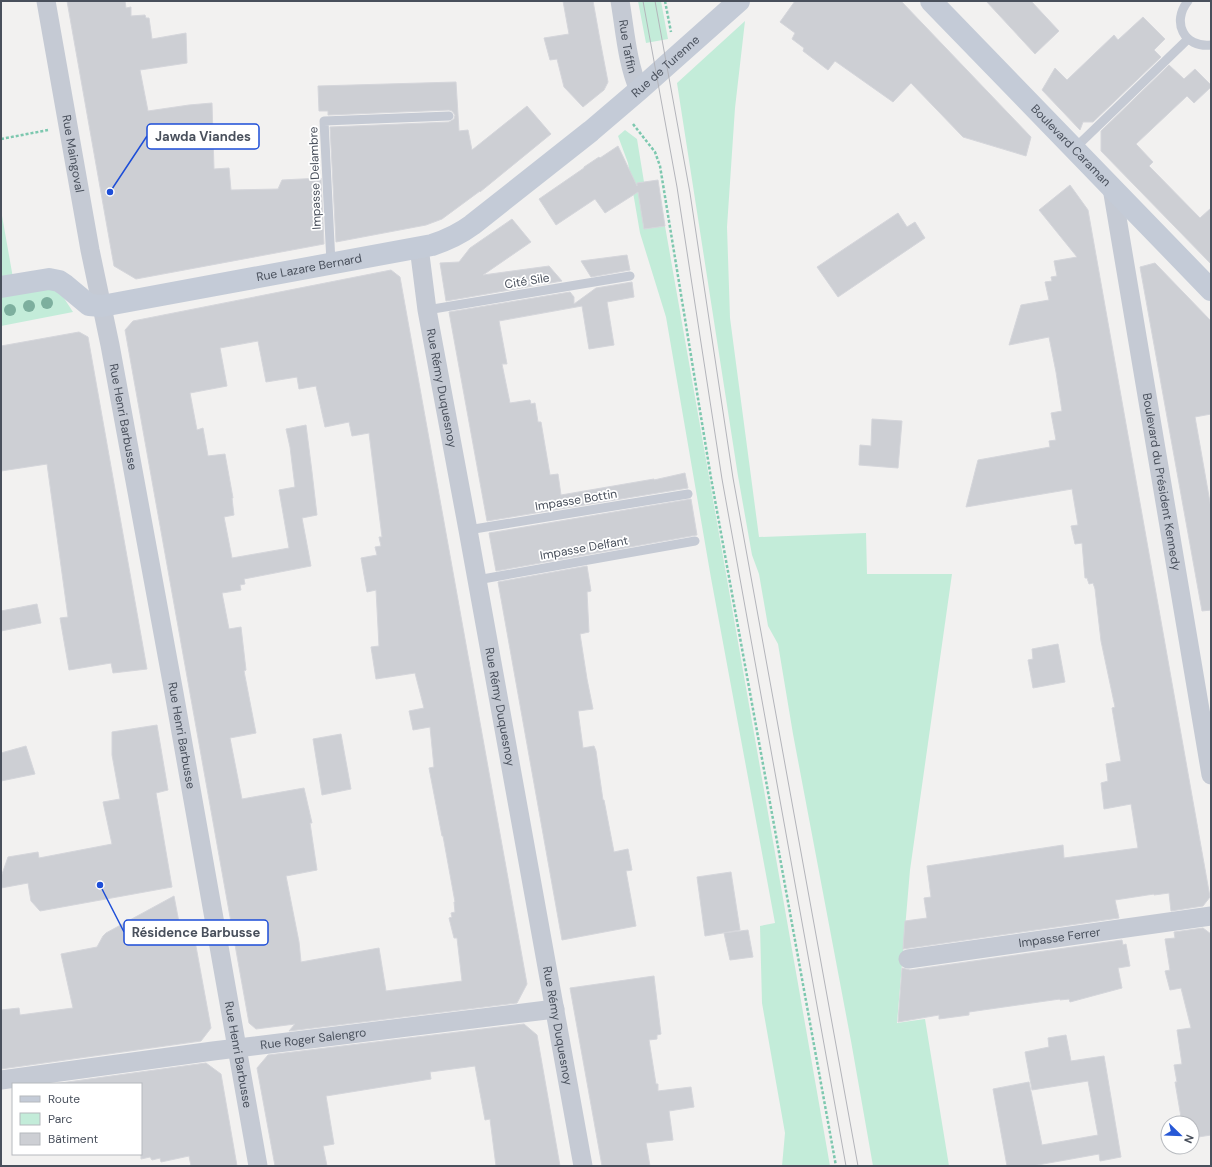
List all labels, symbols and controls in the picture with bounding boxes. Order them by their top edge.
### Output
street label: Rue Taffin [615,19,641,75]
street label: Rue de Turenne [628,32,703,101]
street label: Boulevard Caraman [1027,101,1114,190]
street label: Rue Maingoval [58,113,88,194]
callout: Jawda Viandes [147,124,259,149]
street label: Impasse Delambre [305,126,325,230]
text: Jawda Viandes [155,128,251,145]
street label: Rue Lazare Bernard [255,250,363,285]
street label: Cité Sile [503,270,551,292]
street label: Rue Rémy Duquesnoy [423,327,461,449]
street label: Rue Henri Barbusse [106,362,141,472]
street label: Boulevard du Président Kennedy [1139,392,1184,572]
street label: Impasse Bottin [534,486,618,514]
street label: Impasse Delfant [539,532,630,564]
street label: Rue Rémy Duquesnoy [481,646,519,768]
street label: Rue Henri Barbusse [164,681,199,790]
callout: Résidence Barbusse [124,920,268,945]
text: Résidence Barbusse [132,924,260,941]
street label: Impasse Ferrer [1017,924,1102,951]
street label: Rue Rémy Duquesnoy [539,965,576,1087]
street label: Rue Henri Barbusse [221,1000,256,1109]
street label: Rue Roger Salengro [259,1024,367,1053]
legend [12,1083,142,1155]
text: Route [48,1091,80,1107]
text: Parc [48,1111,72,1127]
north arrow [1160,1115,1200,1155]
text: Bâtiment [48,1131,99,1147]
text: N [1181,1132,1197,1145]

